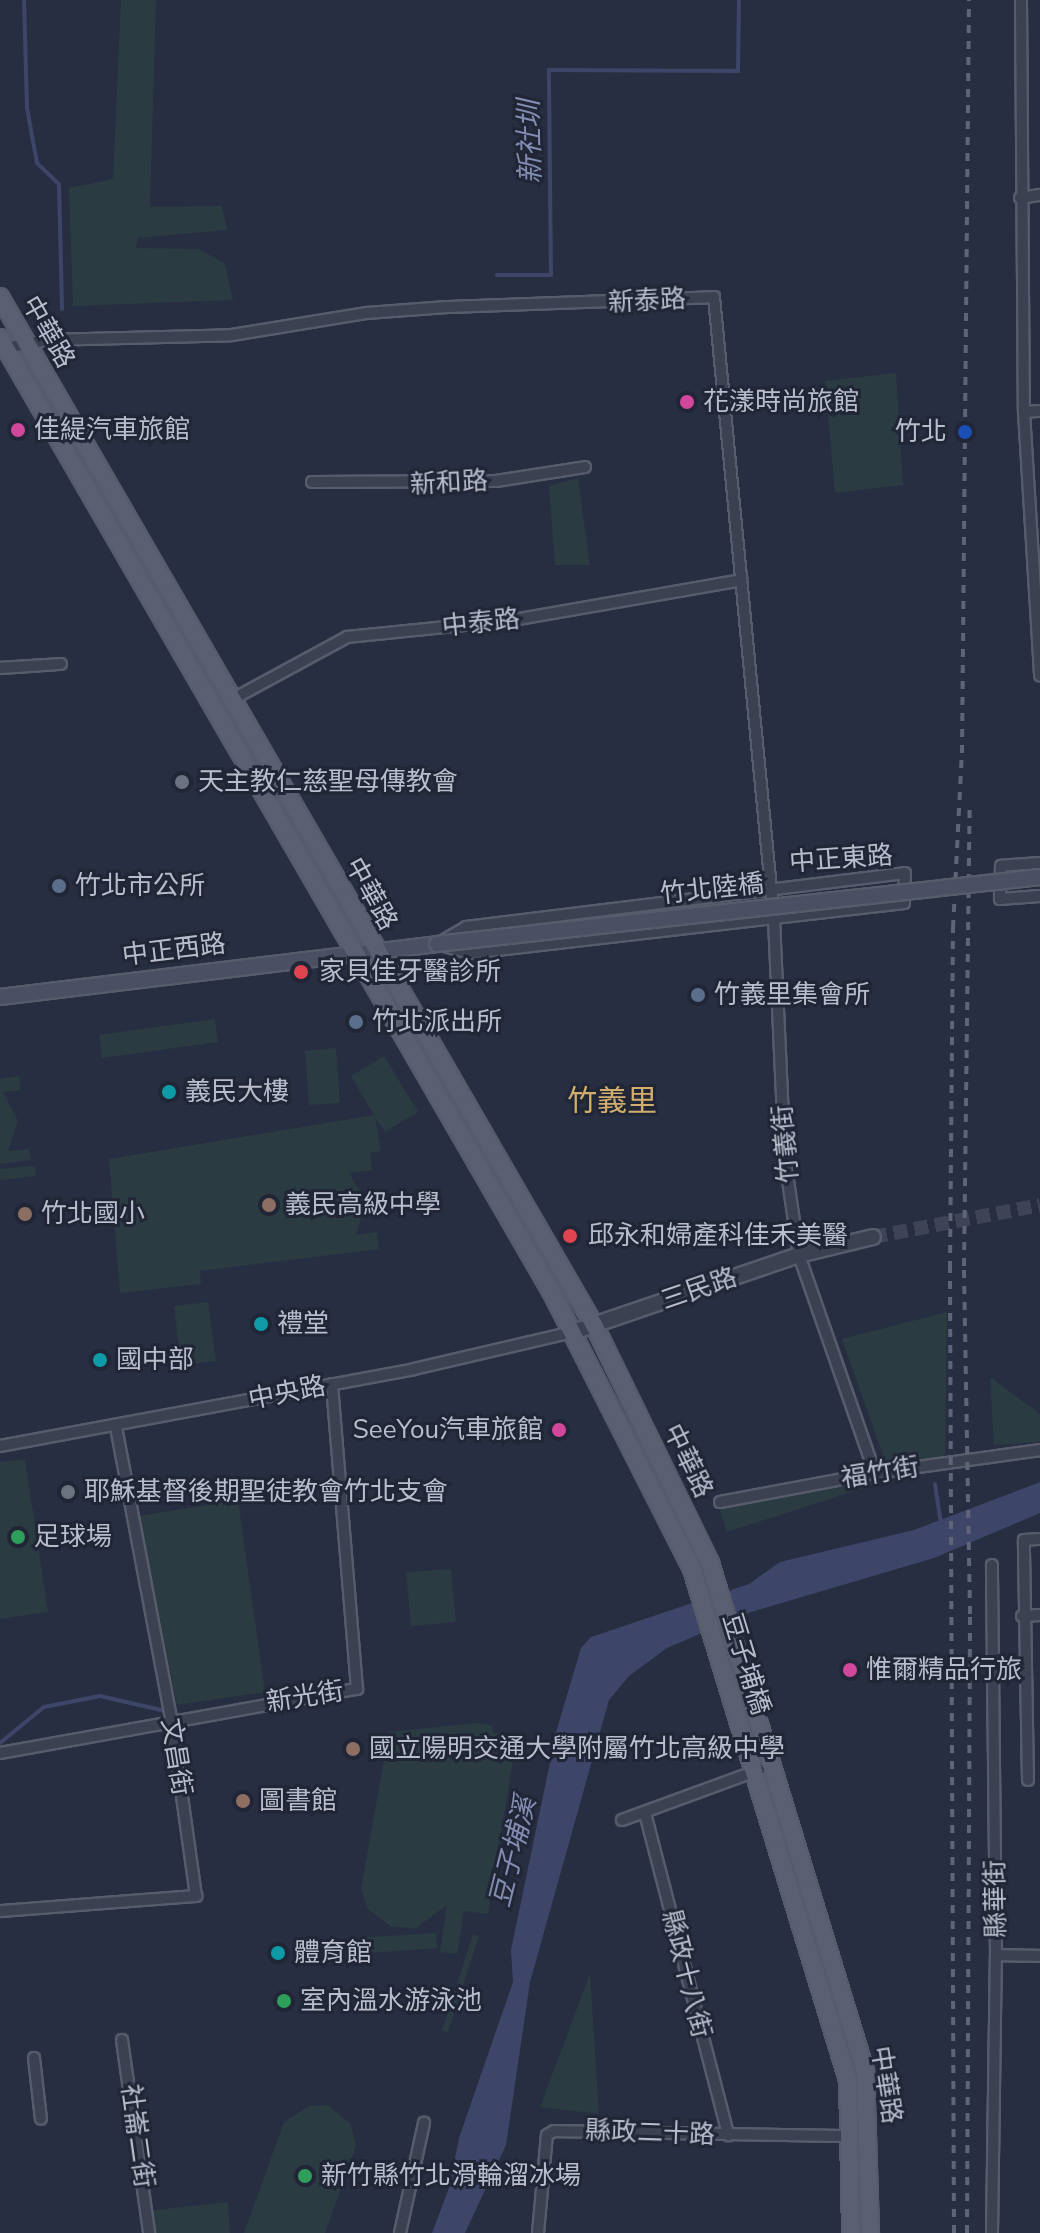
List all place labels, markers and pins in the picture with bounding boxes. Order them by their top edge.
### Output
place label: 花漾時尚旅館 [703,386,859,418]
marker: 花漾時尚旅館 [678,393,696,411]
place label: 佳緹汽車旅館 [34,414,190,446]
place label: 竹北 [895,416,947,448]
marker: 佳緹汽車旅館 [9,421,27,439]
marker: 竹北 [954,421,976,443]
place label: 天主教仁慈聖母傳教會 [198,766,458,798]
marker: 天主教仁慈聖母傳教會 [173,773,191,791]
place label: 竹北市公所 [75,870,205,902]
marker: 竹北市公所 [50,877,68,895]
place label: 家貝佳牙醫診所 [319,956,501,988]
marker: 家貝佳牙醫診所 [290,961,312,983]
place label: 竹義里集會所 [714,979,870,1011]
marker: 竹義里集會所 [689,986,707,1004]
place label: 竹北派出所 [372,1006,502,1038]
marker: 竹北派出所 [347,1013,365,1031]
place label: 義民大樓 [185,1076,289,1108]
marker: 義民大樓 [160,1083,178,1101]
place label: 義民高級中學 [285,1189,441,1221]
marker: 義民高級中學 [260,1196,278,1214]
place label: 竹北國小 [41,1198,145,1230]
marker: 竹北國小 [16,1205,34,1223]
place label: 邱永和婦產科佳禾美醫 [588,1220,848,1252]
marker: 邱永和婦產科佳禾美醫 [559,1225,581,1247]
place label: 禮堂 [277,1308,329,1340]
marker: 禮堂 [252,1315,270,1333]
place label: 國中部 [116,1344,194,1376]
marker: 國中部 [91,1351,109,1369]
place label: SeeYou汽車旅館 [353,1414,543,1446]
marker: SeeYou汽車旅館 [550,1421,568,1439]
place label: 耶穌基督後期聖徒教會竹北支會 [84,1476,448,1508]
marker: 耶穌基督後期聖徒教會竹北支會 [59,1483,77,1501]
place label: 足球場 [34,1521,112,1553]
marker: 足球場 [9,1528,27,1546]
place label: 惟爾精品行旅 [866,1654,1022,1686]
marker: 惟爾精品行旅 [841,1661,859,1679]
place label: 國立陽明交通大學附屬竹北高級中學 [369,1733,785,1765]
marker: 國立陽明交通大學附屬竹北高級中學 [344,1740,362,1758]
place label: 圖書館 [259,1785,337,1817]
marker: 圖書館 [234,1792,252,1810]
place label: 體育館 [294,1937,372,1969]
marker: 體育館 [269,1944,287,1962]
place label: 室內溫水游泳池 [300,1985,482,2017]
marker: 室內溫水游泳池 [275,1992,293,2010]
place label: 新竹縣竹北滑輪溜冰場 [321,2160,581,2192]
marker: 新竹縣竹北滑輪溜冰場 [296,2167,314,2185]

